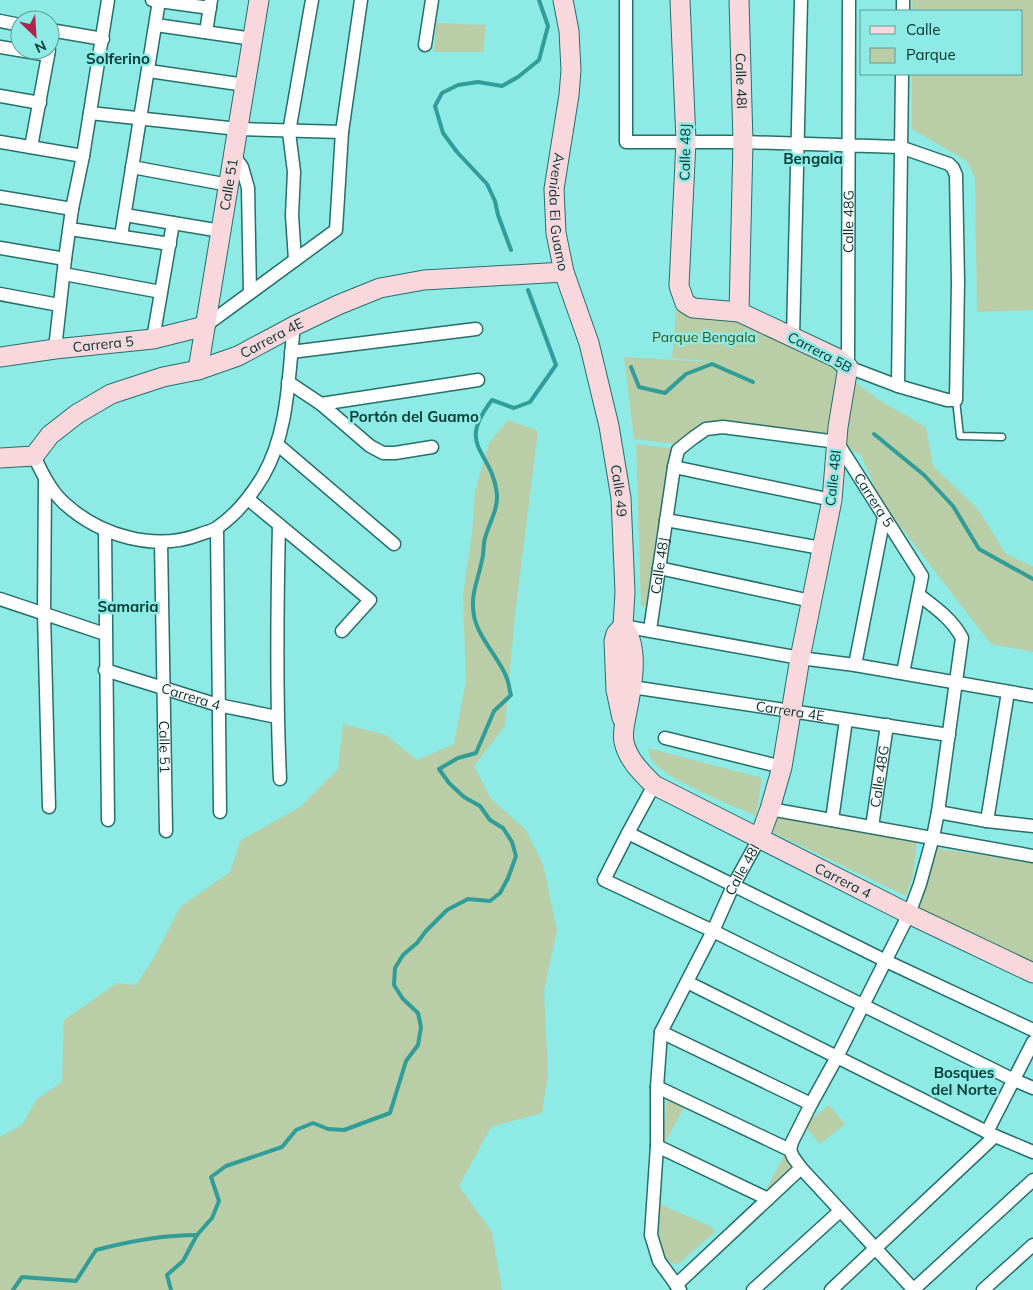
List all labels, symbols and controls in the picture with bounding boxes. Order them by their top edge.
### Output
north arrow [10,10,60,60]
legend [860,10,1023,75]
text: Calle [906,20,940,39]
text: N [32,36,49,57]
text: Parque [906,45,956,64]
district label: Solferino [86,49,150,68]
street label: Calle 48I [731,53,751,109]
street label: Calle 48J [676,123,694,181]
district label: Bengala [783,149,843,168]
street label: Avenida El Guamo [545,152,573,273]
street label: Calle 51 [215,157,242,212]
street label: Calle 48G [839,190,857,253]
street label: Carrera 4E [237,314,306,362]
park label: Parque Bengala [652,328,756,346]
street label: Carrera 5B [785,328,855,376]
street label: Carrera 5 [72,332,134,356]
district label: Portón del Guamo [349,407,479,426]
street label: Calle 48I [821,449,845,507]
street label: Calle 49 [607,463,631,517]
street label: Carrera 5 [850,469,898,531]
street label: Calle 48J [646,536,673,595]
district label: Samaria [98,597,158,616]
street label: Carrera 4 [159,679,223,714]
street label: Carrera 4E [755,697,826,725]
street label: Calle 51 [155,721,174,773]
street label: Calle 48G [866,744,893,809]
street label: Calle 48I [721,841,764,898]
street label: Carrera 4 [812,859,875,903]
district label: Bosques del Norte [931,1063,997,1099]

